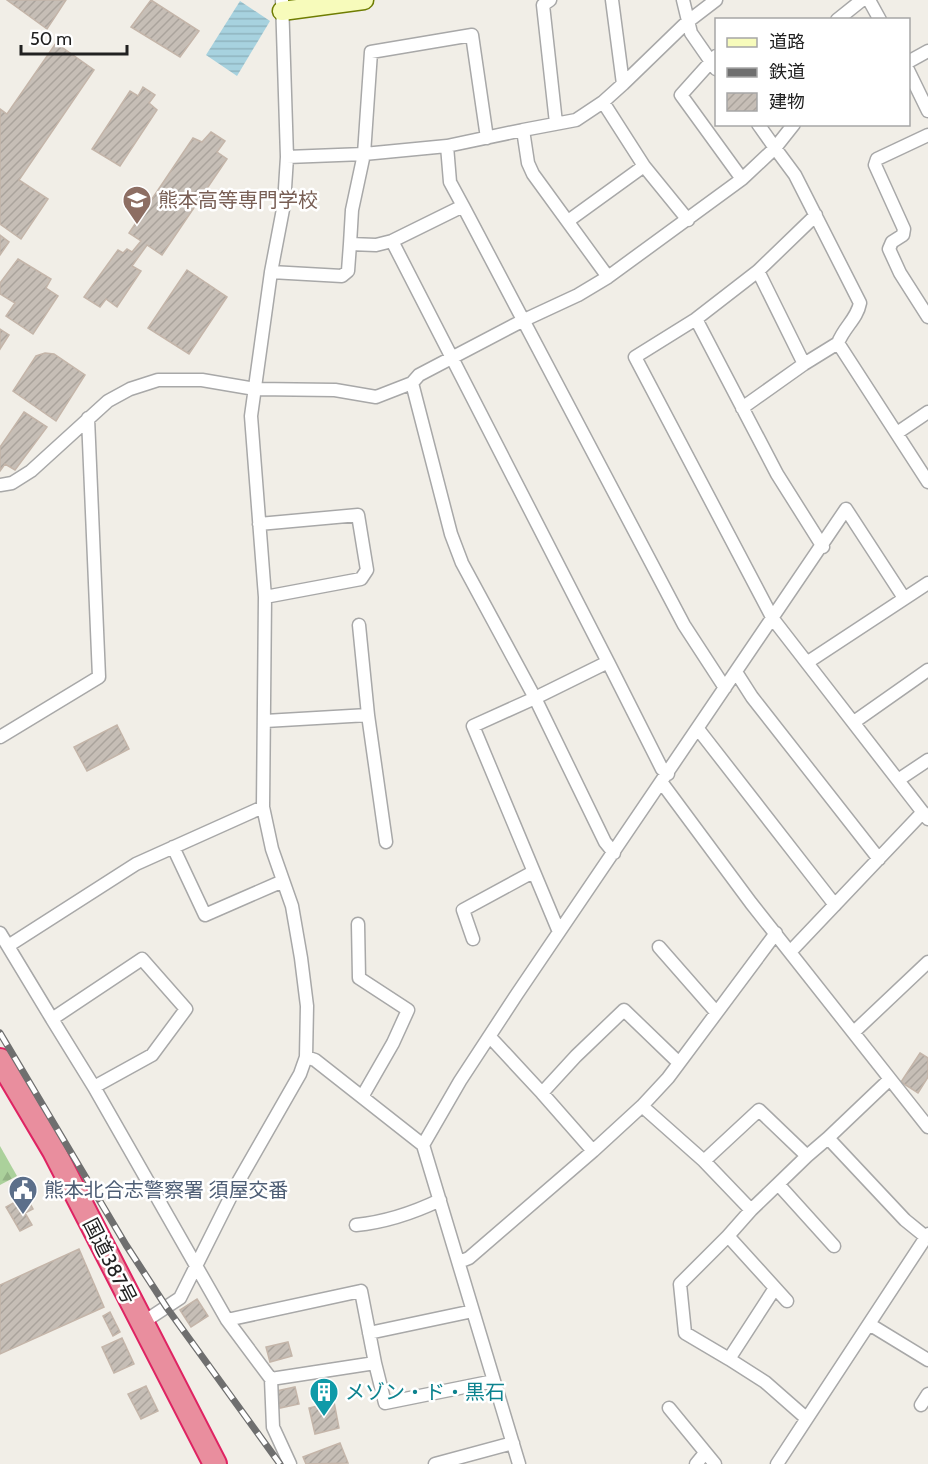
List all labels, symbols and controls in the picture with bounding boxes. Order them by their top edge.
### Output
scale bar [21,18,128,56]
legend [715,18,910,126]
text: 50 m [30,28,72,50]
text: 道路 [769,31,805,53]
text: 鉄道 [769,61,805,83]
text: 建物 [769,91,805,113]
school or university icon: 熊本高等専門学校 [121,184,153,226]
place label: 熊本高等専門学校 [158,188,318,212]
public building icon: 熊本北合志警察署 須屋交番 [7,1174,39,1216]
place label: 熊本北合志警察署 須屋交番 [44,1178,289,1202]
street label: 国道387号 [78,1214,142,1308]
building icon: メゾン・ド・黒石 [308,1376,340,1418]
place label: メゾン・ド・黒石 [345,1380,505,1404]

